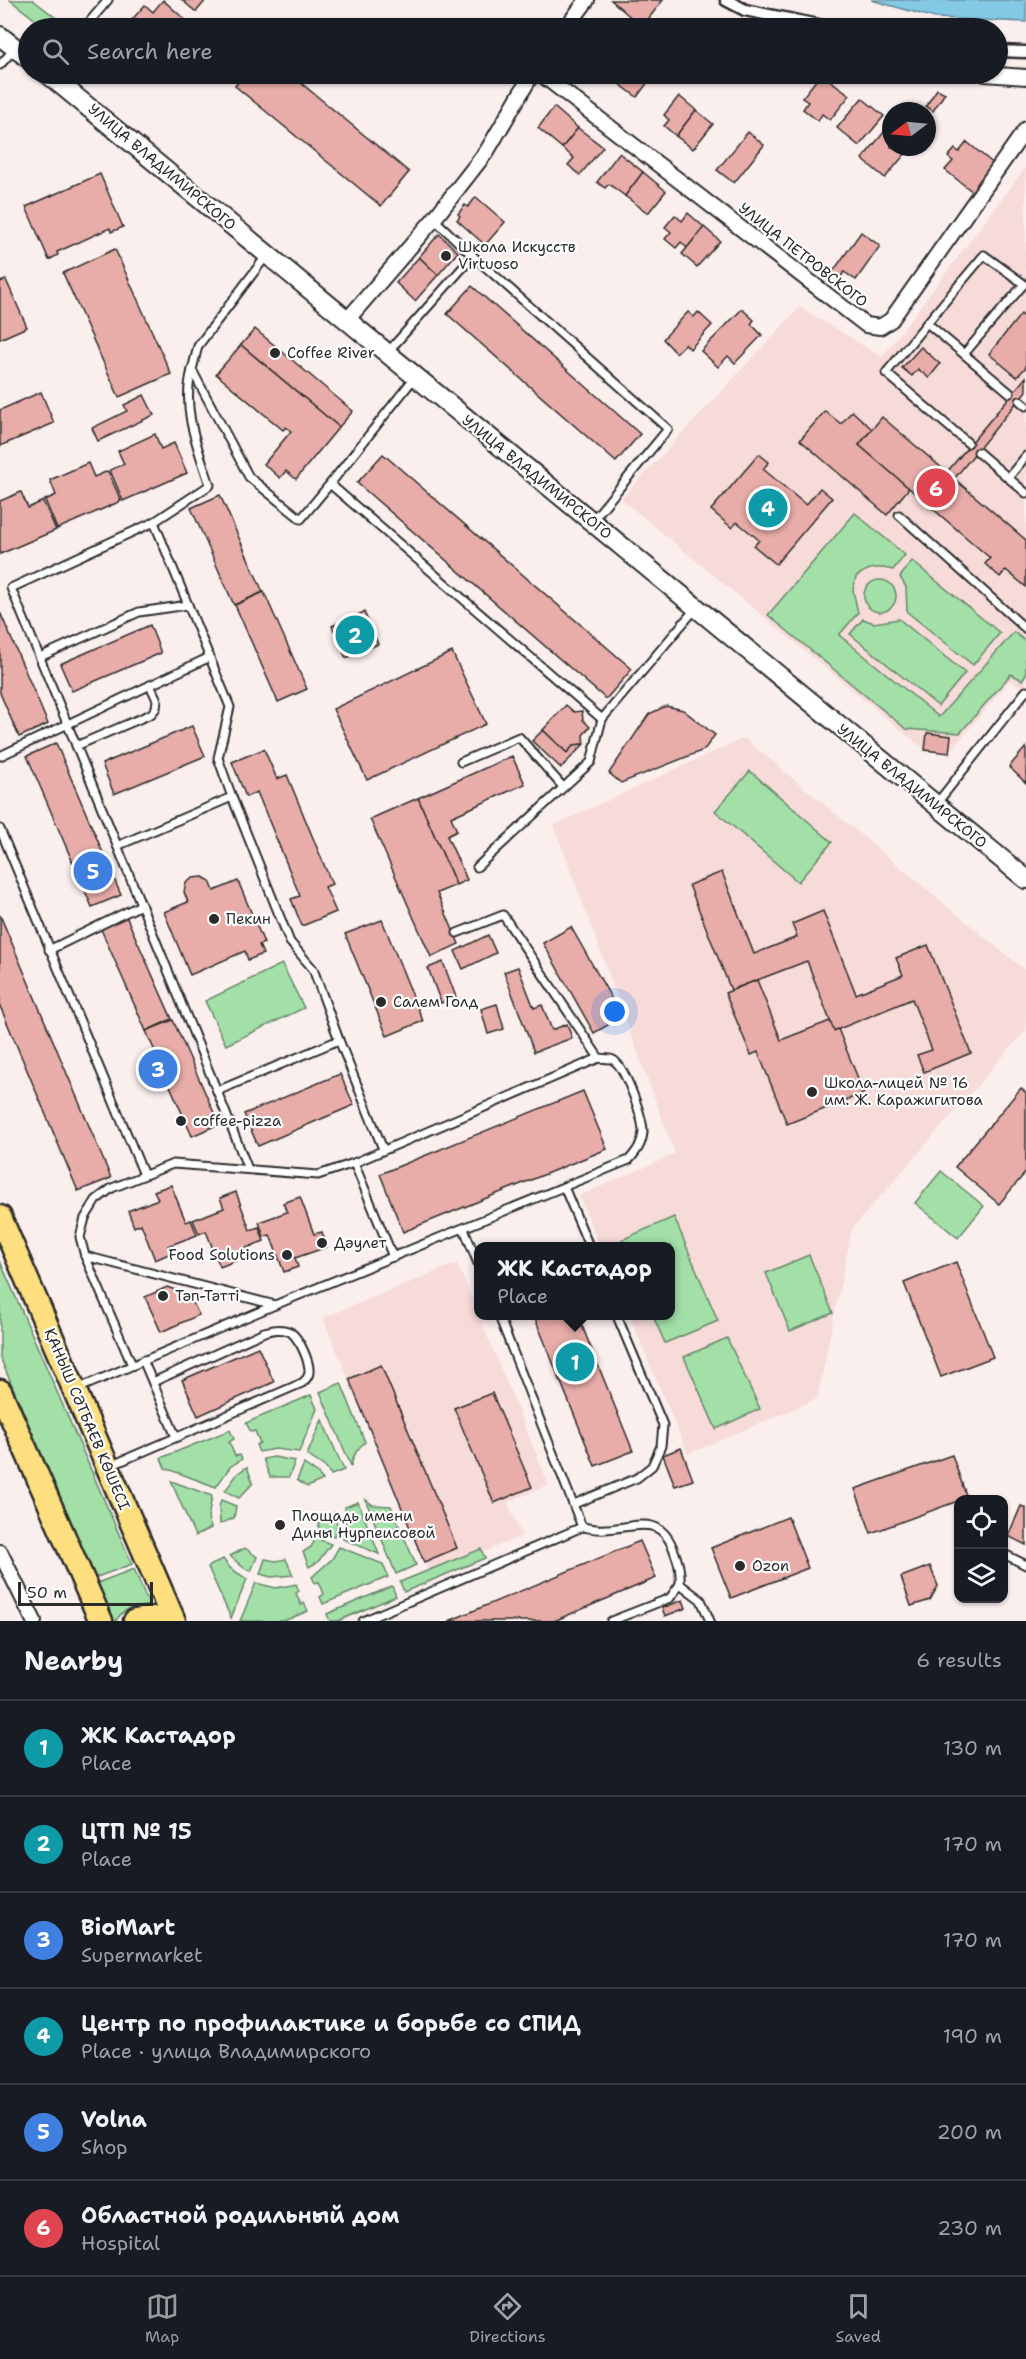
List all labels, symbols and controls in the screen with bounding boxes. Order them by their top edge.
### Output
search box [18,18,1008,84]
icon: search [39,35,72,68]
text: Search here [87,37,213,66]
street label: УЛИЦА ВЛАДИМИРСКОГО [84,99,240,235]
north arrow [882,102,936,156]
street label: УЛИЦА ПЕТРОВСКОГО [734,198,872,312]
place label: Школа Искусств Virtuoso [458,237,576,274]
marker: Школа Искусств Virtuoso [439,249,453,263]
place label: Coffee River [287,343,375,363]
marker: Coffee River [268,346,282,360]
street label: УЛИЦА ВЛАДИМИРСКОГО [458,410,616,544]
pin: 6 [916,466,956,510]
pin: 4 [748,486,788,530]
pin: 2 [336,612,374,658]
street label: УЛИЦА ВЛАДИМИРСКОГО [833,719,991,853]
pin: 5 [74,848,112,894]
place label: Пекин [226,909,271,929]
marker: Пекин [207,912,221,926]
place label: Салем Голд [393,992,479,1012]
marker: Салем Голд [374,995,388,1009]
your location [600,997,629,1026]
pin: 3 [138,1046,178,1092]
place label: Школа-лицей № 16 им. Ж. Каражигитова [824,1073,984,1110]
marker: Школа-лицей № 16 им. Ж. Каражигитова [805,1085,819,1099]
place label: coffee-pizza [193,1111,282,1131]
marker: coffee-pizza [174,1114,188,1128]
place label: Дәулет [334,1233,387,1253]
marker: Дәулет [315,1236,329,1250]
popup [474,1242,675,1320]
place label: Food Solutions [169,1245,275,1265]
marker: Food Solutions [280,1248,294,1262]
text: ЖК Кастадор [497,1254,652,1283]
text: Place [497,1283,548,1309]
place label: Тәп-Тәтті [175,1286,240,1306]
marker: Тәп-Тәтті [156,1289,170,1303]
street label: ҚАНЫШ СӘТБАЕВ КӨШЕСІ [40,1325,134,1513]
pin: 1 [556,1340,594,1384]
map controls [954,1495,1008,1603]
button: locate [954,1495,1008,1549]
place label: Площадь имени Дины Нурпеисовой [292,1506,436,1543]
marker: Площадь имени Дины Нурпеисовой [273,1518,287,1532]
button: layers [954,1549,1008,1603]
place label: Ozon [752,1556,789,1576]
marker: Ozon [733,1559,747,1573]
scale bar [18,1579,153,1606]
text: 50 m [27,1582,67,1603]
text: Nearby [24,1643,123,1678]
text: 6 results [916,1647,1002,1673]
text: ЖК Кастадор [81,1721,236,1750]
text: 1 [39,1735,48,1761]
text: 130 m [943,1735,1002,1761]
text: Place [81,1750,132,1776]
text: ЦТП № 15 [81,1817,192,1846]
text: 2 [37,1831,51,1857]
text: 170 m [943,1831,1002,1857]
text: Place [81,1846,132,1872]
text: BioMart [81,1913,175,1942]
text: 3 [37,1927,51,1953]
text: 170 m [943,1927,1002,1953]
text: Supermarket [81,1942,203,1968]
text: Центр по профилактике и борьбе со СПИД [81,2009,581,2038]
text: 4 [37,2023,51,2049]
text: 190 m [943,2023,1002,2049]
text: Place · улица Владимирского [81,2038,371,2064]
text: Volna [81,2105,147,2134]
text: 5 [37,2119,50,2145]
text: 200 m [937,2119,1002,2145]
text: Shop [81,2134,128,2160]
text: Областной родильный дом [81,2201,399,2230]
text: 6 [37,2215,51,2241]
text: 230 m [937,2215,1002,2241]
text: Hospital [81,2230,160,2256]
tab: Map [145,2290,179,2347]
tab: Directions [469,2290,546,2347]
tab: Saved [836,2290,881,2347]

